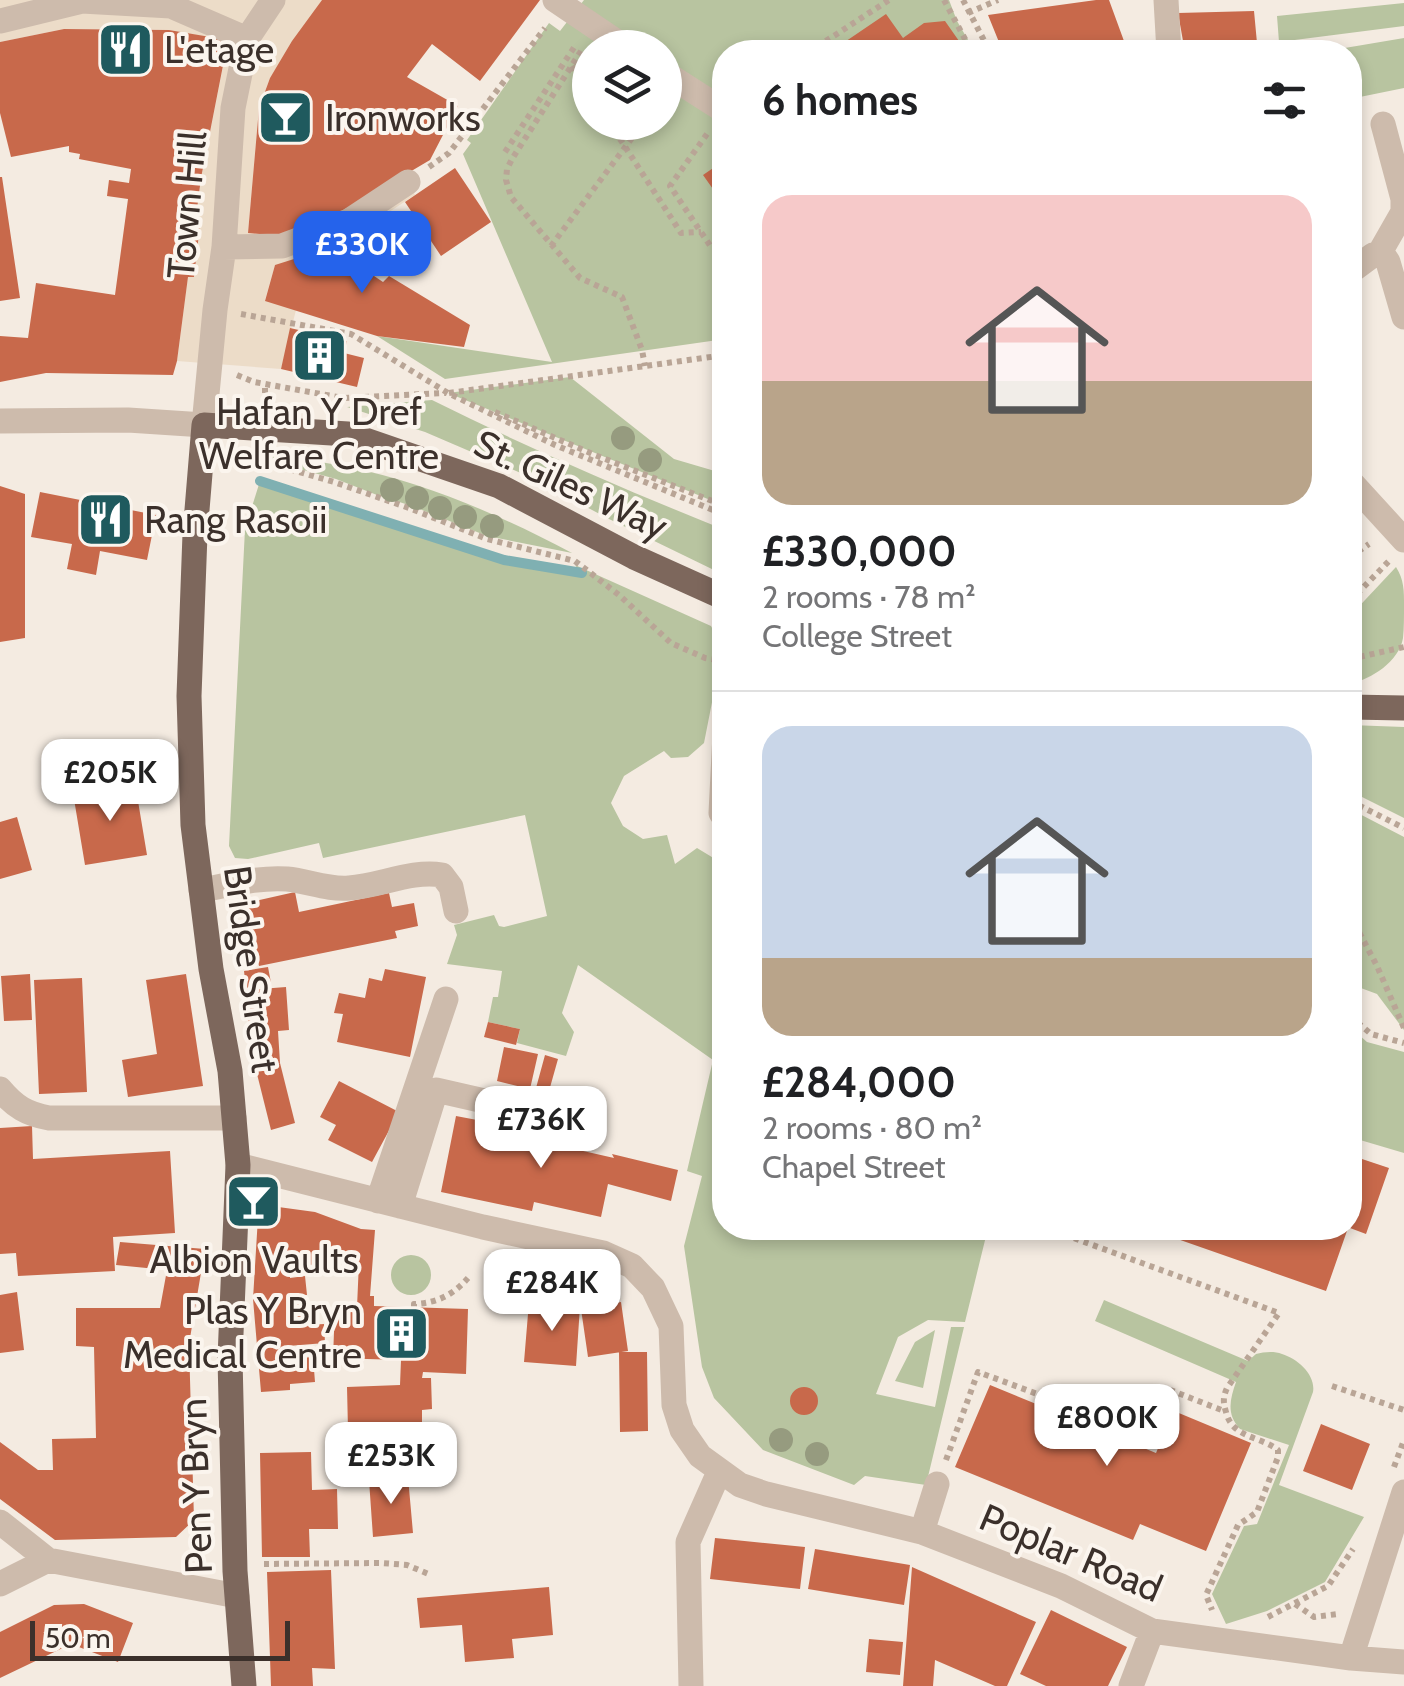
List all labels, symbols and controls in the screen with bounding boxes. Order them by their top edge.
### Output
restaurant icon: L'etage [95,20,155,80]
place label: L'etage [164,26,274,73]
map controls [572,30,682,140]
button: layers [572,30,682,140]
icon: filters [1257,73,1312,128]
text: 6 homes [762,74,918,126]
bar icon: Ironworks [256,88,316,148]
place label: Ironworks [325,94,481,141]
street label: Town Hill [157,129,216,281]
pin: £330K [292,211,432,296]
text: £330K [315,224,409,263]
icon: home [947,260,1127,440]
building icon: Hafan Y Dref Welfare Centre [289,325,349,385]
place label: Hafan Y Dref Welfare Centre [199,388,439,479]
street label: St. Giles Way [467,419,675,550]
restaurant icon: Rang Rasoii [75,490,135,550]
place label: Rang Rasoii [144,496,327,543]
text: £330,000 [762,525,957,577]
text: 2 rooms · 78 m² [762,577,976,616]
text: College Street [762,616,952,655]
pin: £205K [40,739,180,824]
text: £205K [63,752,157,791]
icon: home [947,791,1127,971]
street label: Bridge Street [214,863,289,1075]
text: £284,000 [762,1056,956,1108]
pin: £736K [471,1086,611,1171]
text: £736K [497,1099,585,1138]
text: 2 rooms · 80 m² [762,1108,982,1147]
text: Chapel Street [762,1147,946,1186]
bar icon: Albion Vaults [224,1172,284,1232]
place label: Albion Vaults [149,1236,359,1283]
pin: £284K [482,1249,622,1334]
text: £284K [506,1262,598,1301]
place label: Plas Y Bryn Medical Centre [123,1287,362,1378]
building icon: Plas Y Bryn Medical Centre [371,1303,431,1363]
pin: £800K [1037,1384,1177,1469]
text: £800K [1056,1397,1158,1436]
street label: Pen Y Bryn [169,1398,222,1575]
pin: £253K [321,1422,461,1507]
text: £253K [347,1435,435,1474]
street label: Poplar Road [973,1493,1169,1612]
scale bar [30,1616,290,1660]
text: 50 m [45,1621,111,1655]

